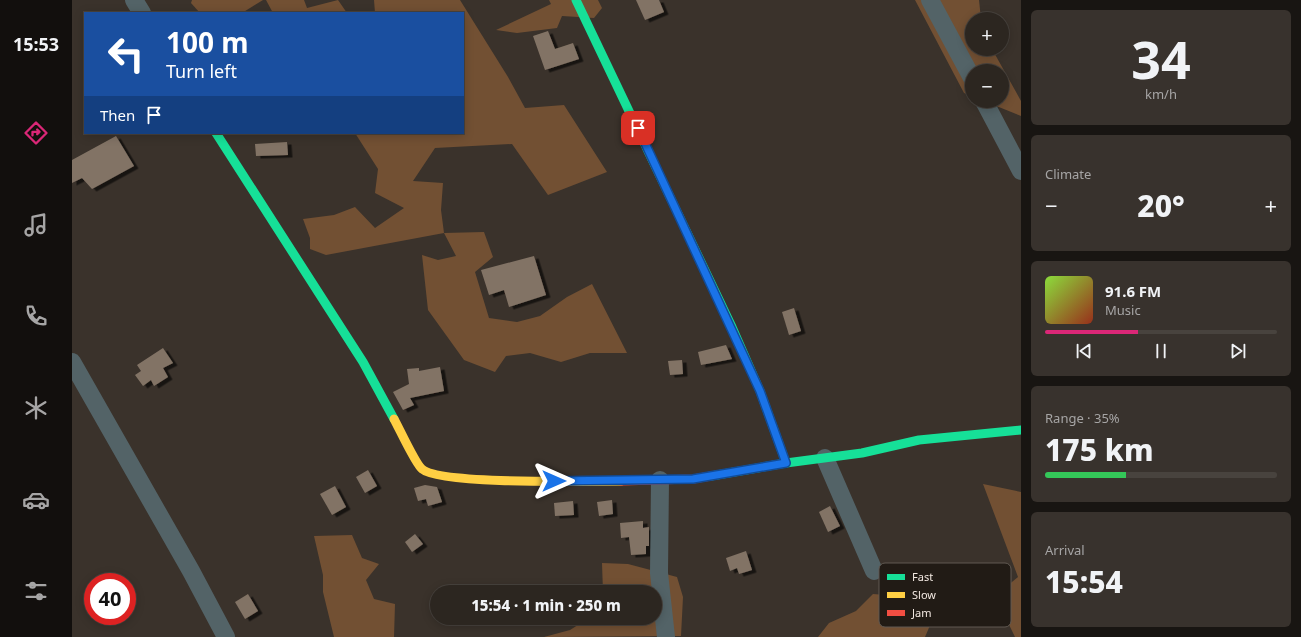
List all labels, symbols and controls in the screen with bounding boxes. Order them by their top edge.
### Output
map controls [965,12,1009,108]
button: + [965,12,1009,56]
text: 100 m [166,23,249,61]
text: 34 [1131,23,1191,94]
icon: left [100,28,152,80]
text: 15:53 [13,32,59,56]
text: Turn left [166,59,237,83]
button: − [965,64,1009,108]
text: km/h [1145,85,1177,103]
icon: arrive [143,104,165,126]
text: Then [100,105,135,125]
pin [621,111,655,145]
icon: arrive [627,117,649,139]
icon: directions [22,119,50,147]
text: Climate [1045,165,1091,183]
text: 20° [1137,185,1185,226]
text: − [1045,190,1058,220]
text: + [1264,190,1277,220]
icon: music [22,211,50,239]
text: 91.6 FM [1105,281,1161,301]
text: Music [1105,301,1141,319]
icon: phone [22,302,50,330]
icon: previous [1073,340,1095,362]
icon: pause [1150,340,1172,362]
icon: next [1227,340,1249,362]
icon: climate [22,394,50,422]
text: Range · 35% [1045,409,1120,427]
text: 175 km [1045,429,1154,470]
position arrow [533,460,575,502]
icon: car [22,486,50,514]
text: Arrival [1045,541,1085,559]
text: 15:54 [1045,561,1123,602]
legend [879,563,1011,627]
text: Fast [912,569,933,584]
speed limit sign: 40 [84,573,136,625]
icon: filters [22,577,50,605]
text: Slow [912,587,936,602]
text: 15:54 · 1 min · 250 m [471,595,621,615]
text: Jam [911,605,931,620]

